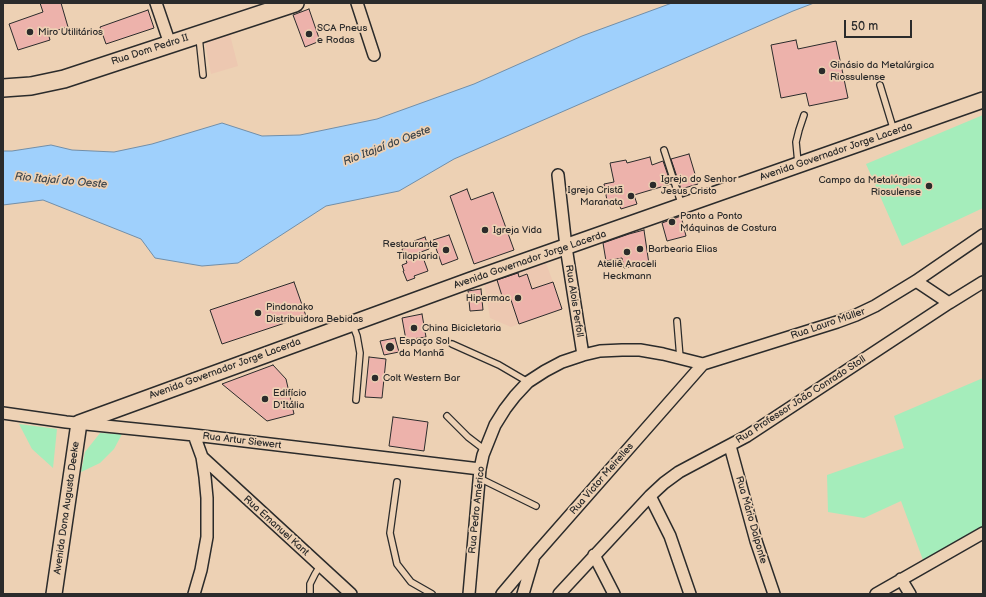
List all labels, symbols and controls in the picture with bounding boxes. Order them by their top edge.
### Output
scale bar [846,12,914,38]
text: 50 m [851,19,878,34]
place label: SCA Pneus e Rodas [317,22,367,46]
place label: Miro Utilitários [38,26,103,38]
marker: Miro Utilitários [25,27,35,37]
marker: SCA Pneus e Rodas [304,29,314,39]
street label: Rua Dom Pedro II [110,32,190,68]
place label: Ginásio da Metalúrgica Riossulense [830,59,934,82]
marker: Ginásio da Metalúrgica Riossulense [817,66,827,76]
street label: Avenida Governador Jorge Lacerda [758,120,914,184]
water label: Rio Itajaí do Oeste [341,123,433,169]
water label: Rio Itajaí do Oeste [14,170,108,192]
place label: Igreja do Senhor Jesus Cristo [661,173,736,196]
place label: Campo da Metalúrgica Riosulense [818,174,921,198]
marker: Igreja do Senhor Jesus Cristo [648,180,658,190]
marker: Campo da Metalúrgica Riosulense [924,181,934,191]
place label: Igreja Cristã Maranata [568,184,623,208]
marker: Igreja Cristã Maranata [626,191,636,201]
place label: Ponto a Ponto Máquinas de Costura [680,210,777,234]
marker: Ponto a Ponto Máquinas de Costura [667,217,677,227]
place label: Igreja Vida [493,224,542,236]
marker: Igreja Vida [480,225,490,235]
street label: Avenida Governador Jorge Lacerda [452,228,608,292]
place label: Restaurante Tilapiaria [383,238,438,262]
place label: Barbearia Elias [648,243,717,255]
marker: Barbearia Elias [635,244,645,254]
marker: Restaurante Tilapiaria [441,245,451,255]
marker: Ateliê Araceli Heckmann [622,247,632,257]
place label: Ateliê Araceli Heckmann [597,258,657,282]
street label: Rua Alois Perfoll [562,264,586,338]
place label: Hipermac [466,292,510,304]
marker: Hipermac [513,293,523,303]
place label: Pindonako Distribuidora Bebidas [266,301,363,324]
street label: Rua Lauro Müller [789,306,867,342]
marker: Pindonako Distribuidora Bebidas [253,308,263,318]
place label: China Bicicletaria [422,322,501,334]
marker: China Bicicletaria [409,323,419,333]
place label: Espaço Sol da Manhã [399,335,450,358]
street label: Avenida Governador Jorge Lacerda [147,336,303,402]
marker: Espaço Sol da Manhã [384,341,396,353]
street label: Rua Professor João Conrado Stoll [734,353,868,447]
place label: Colt Western Bar [383,372,460,384]
marker: Colt Western Bar [370,373,380,383]
place label: Edifício D'Itália [273,387,306,410]
marker: Edifício D'Itália [260,394,270,404]
street label: Rua Artur Siewert [202,430,282,452]
street label: Avenida Dona Augusta Deeke [52,441,82,575]
street label: Rua Victor Meirelles [568,441,636,517]
street label: Rua Pedro Américo [466,466,488,554]
street label: Rua Mário Dalponte [733,475,769,565]
street label: Rua Emanuel Kant [241,493,311,559]

